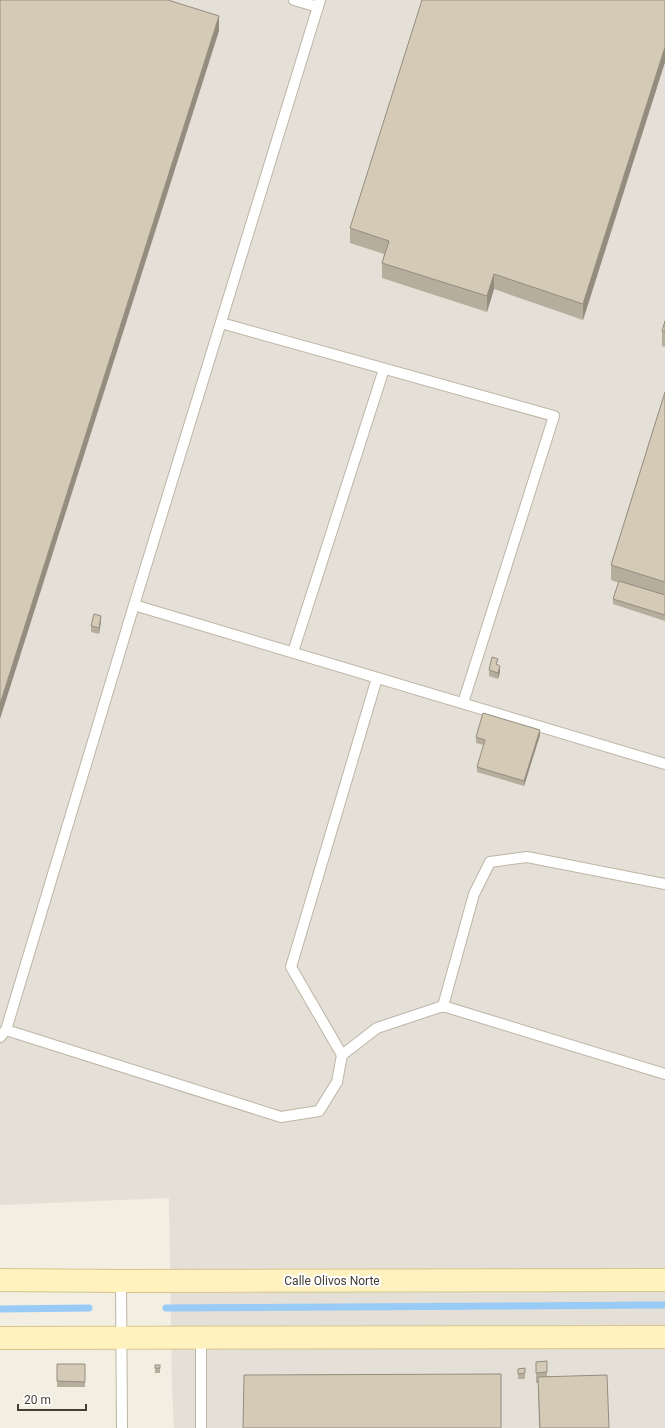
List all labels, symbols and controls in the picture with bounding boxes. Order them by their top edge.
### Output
street label: Calle Olivos Norte [284,1274,380,1288]
scale bar [18,1386,86,1412]
text: 20 m [24,1393,51,1407]

